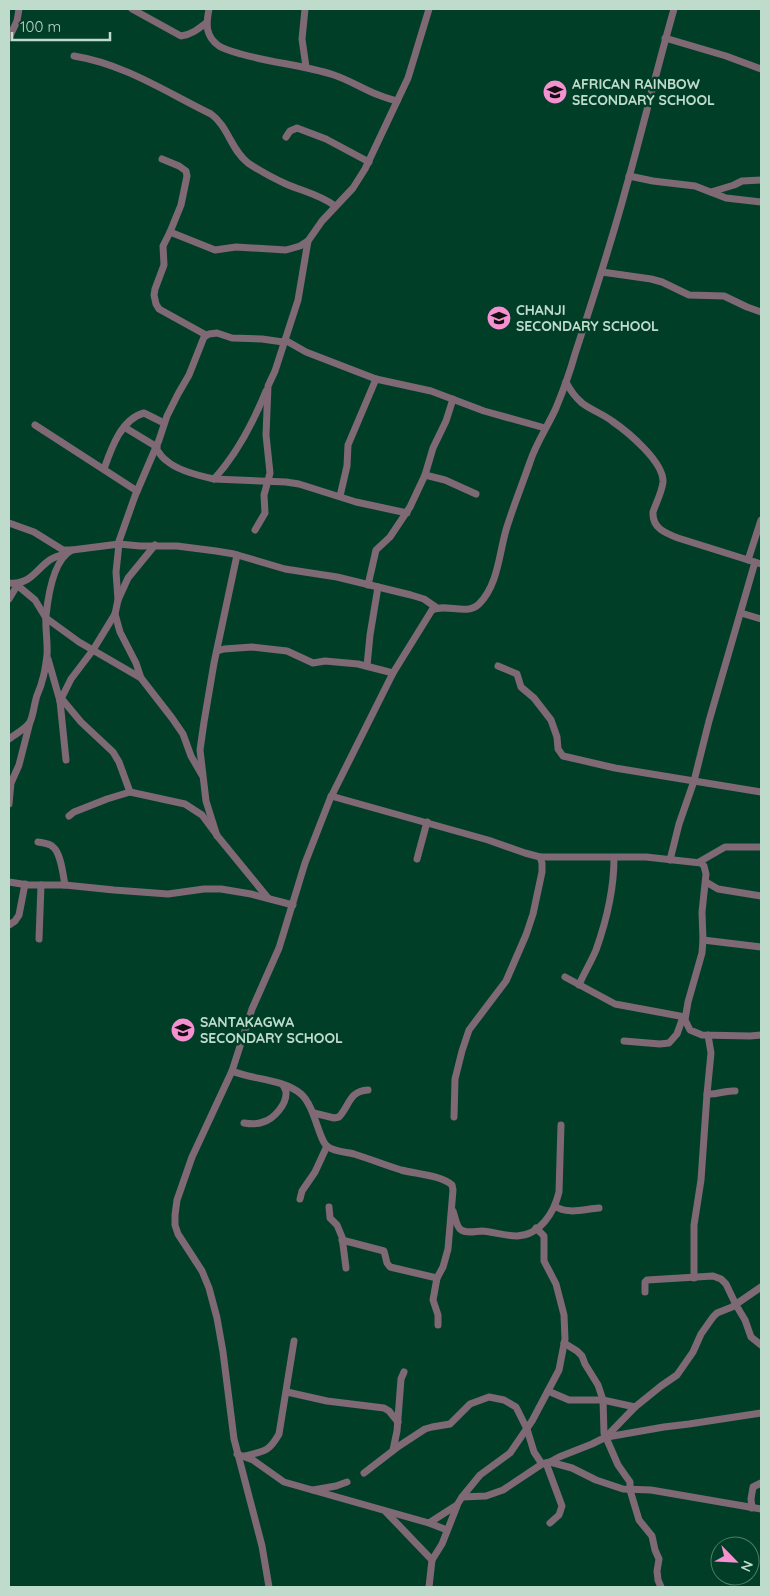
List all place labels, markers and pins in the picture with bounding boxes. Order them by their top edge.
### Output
place label: AFRICAN RAINBOW SECONDARY SCHOOL [572,75,715,109]
school or university icon: AFRICAN RAINBOW SECONDARY SCHOOL [542,79,568,105]
place label: CHANJI SECONDARY SCHOOL [516,301,659,335]
school or university icon: CHANJI SECONDARY SCHOOL [486,305,512,331]
place label: SANTAKAGWA SECONDARY SCHOOL [200,1013,343,1047]
school or university icon: SANTAKAGWA SECONDARY SCHOOL [170,1017,196,1043]

